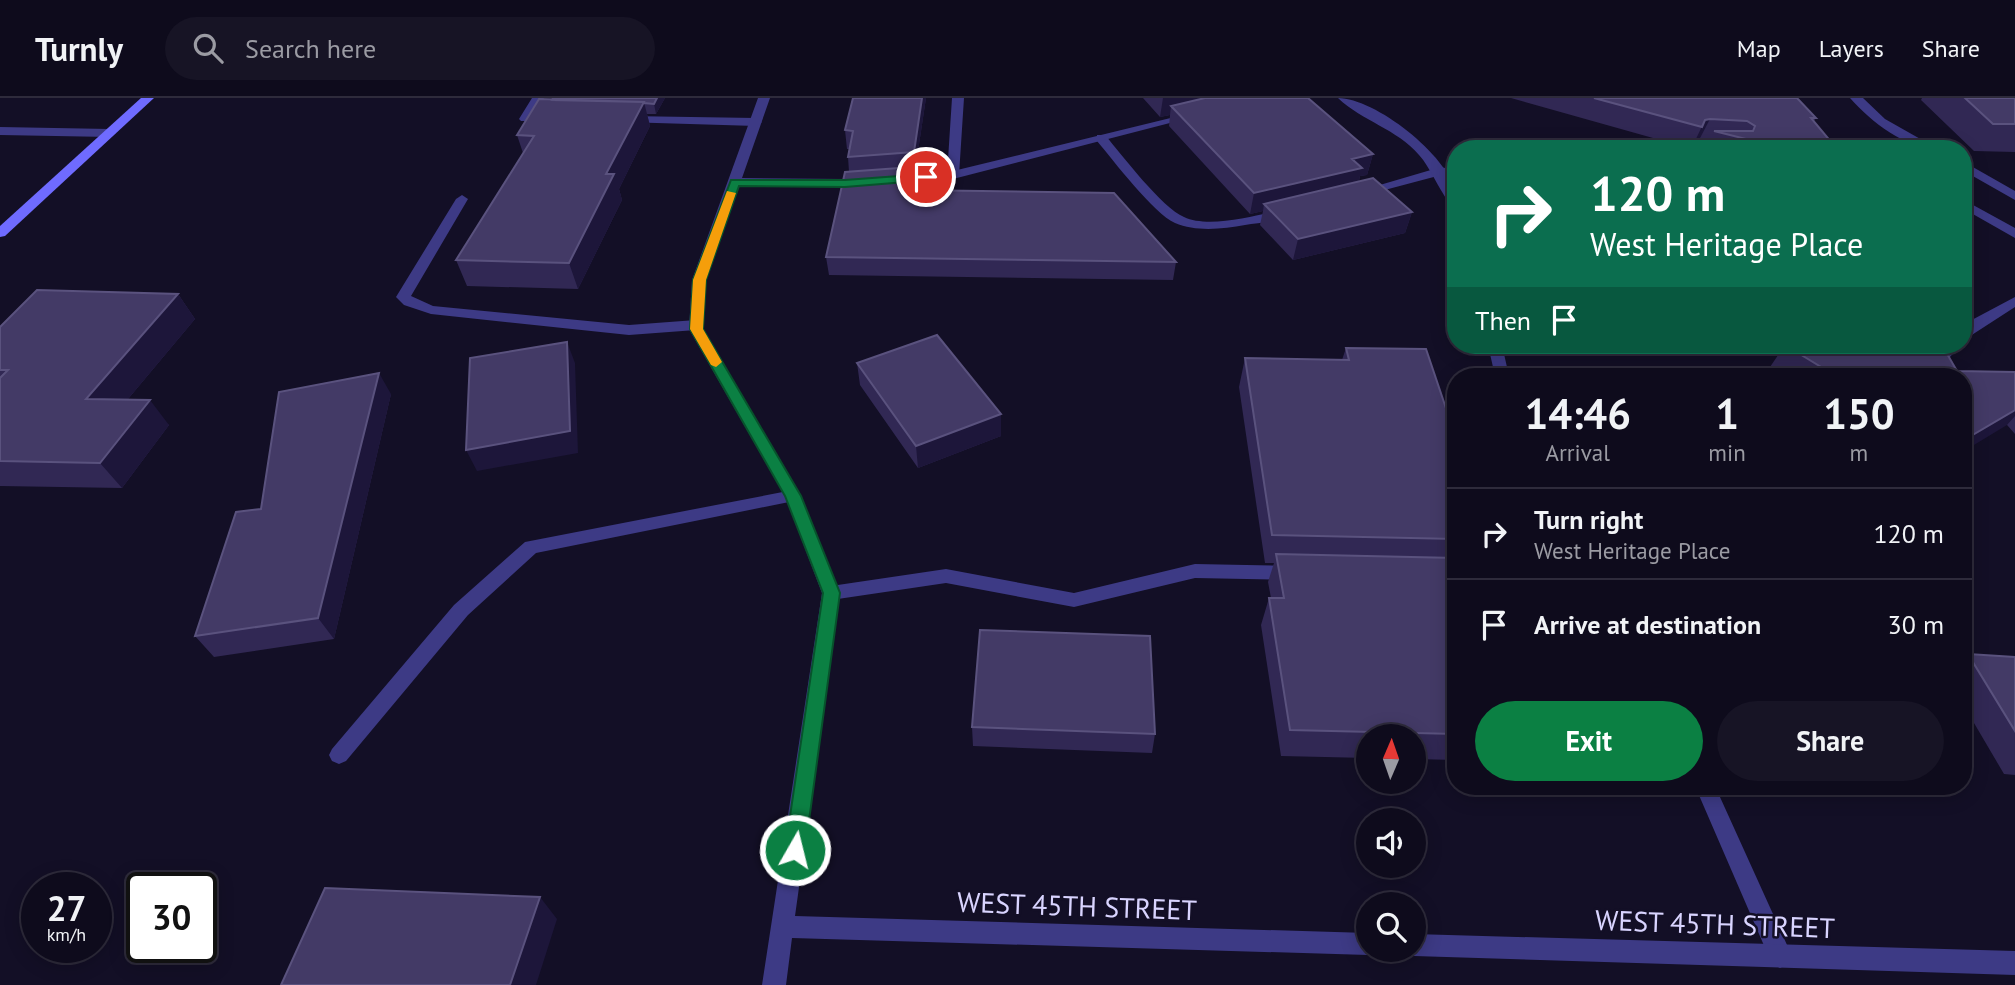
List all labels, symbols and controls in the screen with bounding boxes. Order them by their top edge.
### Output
search box [165,17,655,80]
text: Turnly [35,27,123,70]
icon: search [189,29,227,67]
text: Search here [245,32,376,65]
text: Map [1737,33,1781,64]
text: Layers [1819,33,1884,64]
text: Share [1922,33,1980,64]
pin [896,147,956,207]
icon: arrive [907,158,945,196]
text: 120 m [1590,161,1725,225]
icon: right [1475,168,1566,259]
text: West Heritage Place [1590,223,1863,265]
icon: arrive [1545,301,1583,339]
text: Then [1475,304,1531,337]
text: 14:46 [1524,386,1631,441]
text: 1 [1715,386,1739,441]
text: 150 [1823,386,1895,441]
text: Arrival [1545,438,1610,467]
text: min [1708,438,1746,467]
text: m [1850,438,1868,467]
text: Turn right [1534,503,1643,536]
icon: right [1475,515,1513,553]
text: 120 m [1873,517,1944,550]
text: West Heritage Place [1534,536,1730,565]
icon: arrive [1475,606,1513,644]
text: Arrive at destination [1534,608,1761,641]
text: 30 m [1888,608,1944,641]
button: Exit [1475,701,1703,781]
button: Share [1717,701,1944,781]
north arrow [1356,724,1426,794]
map controls [1356,724,1426,962]
button: sound [1356,808,1426,878]
position arrow [758,813,832,887]
speed limit sign: 30 [126,872,217,963]
street label: WEST 45TH STREET [956,883,1198,928]
text: 27 [47,885,86,931]
button: search [1356,892,1426,962]
street label: WEST 45TH STREET [1594,901,1836,946]
text: km/h [47,923,86,946]

